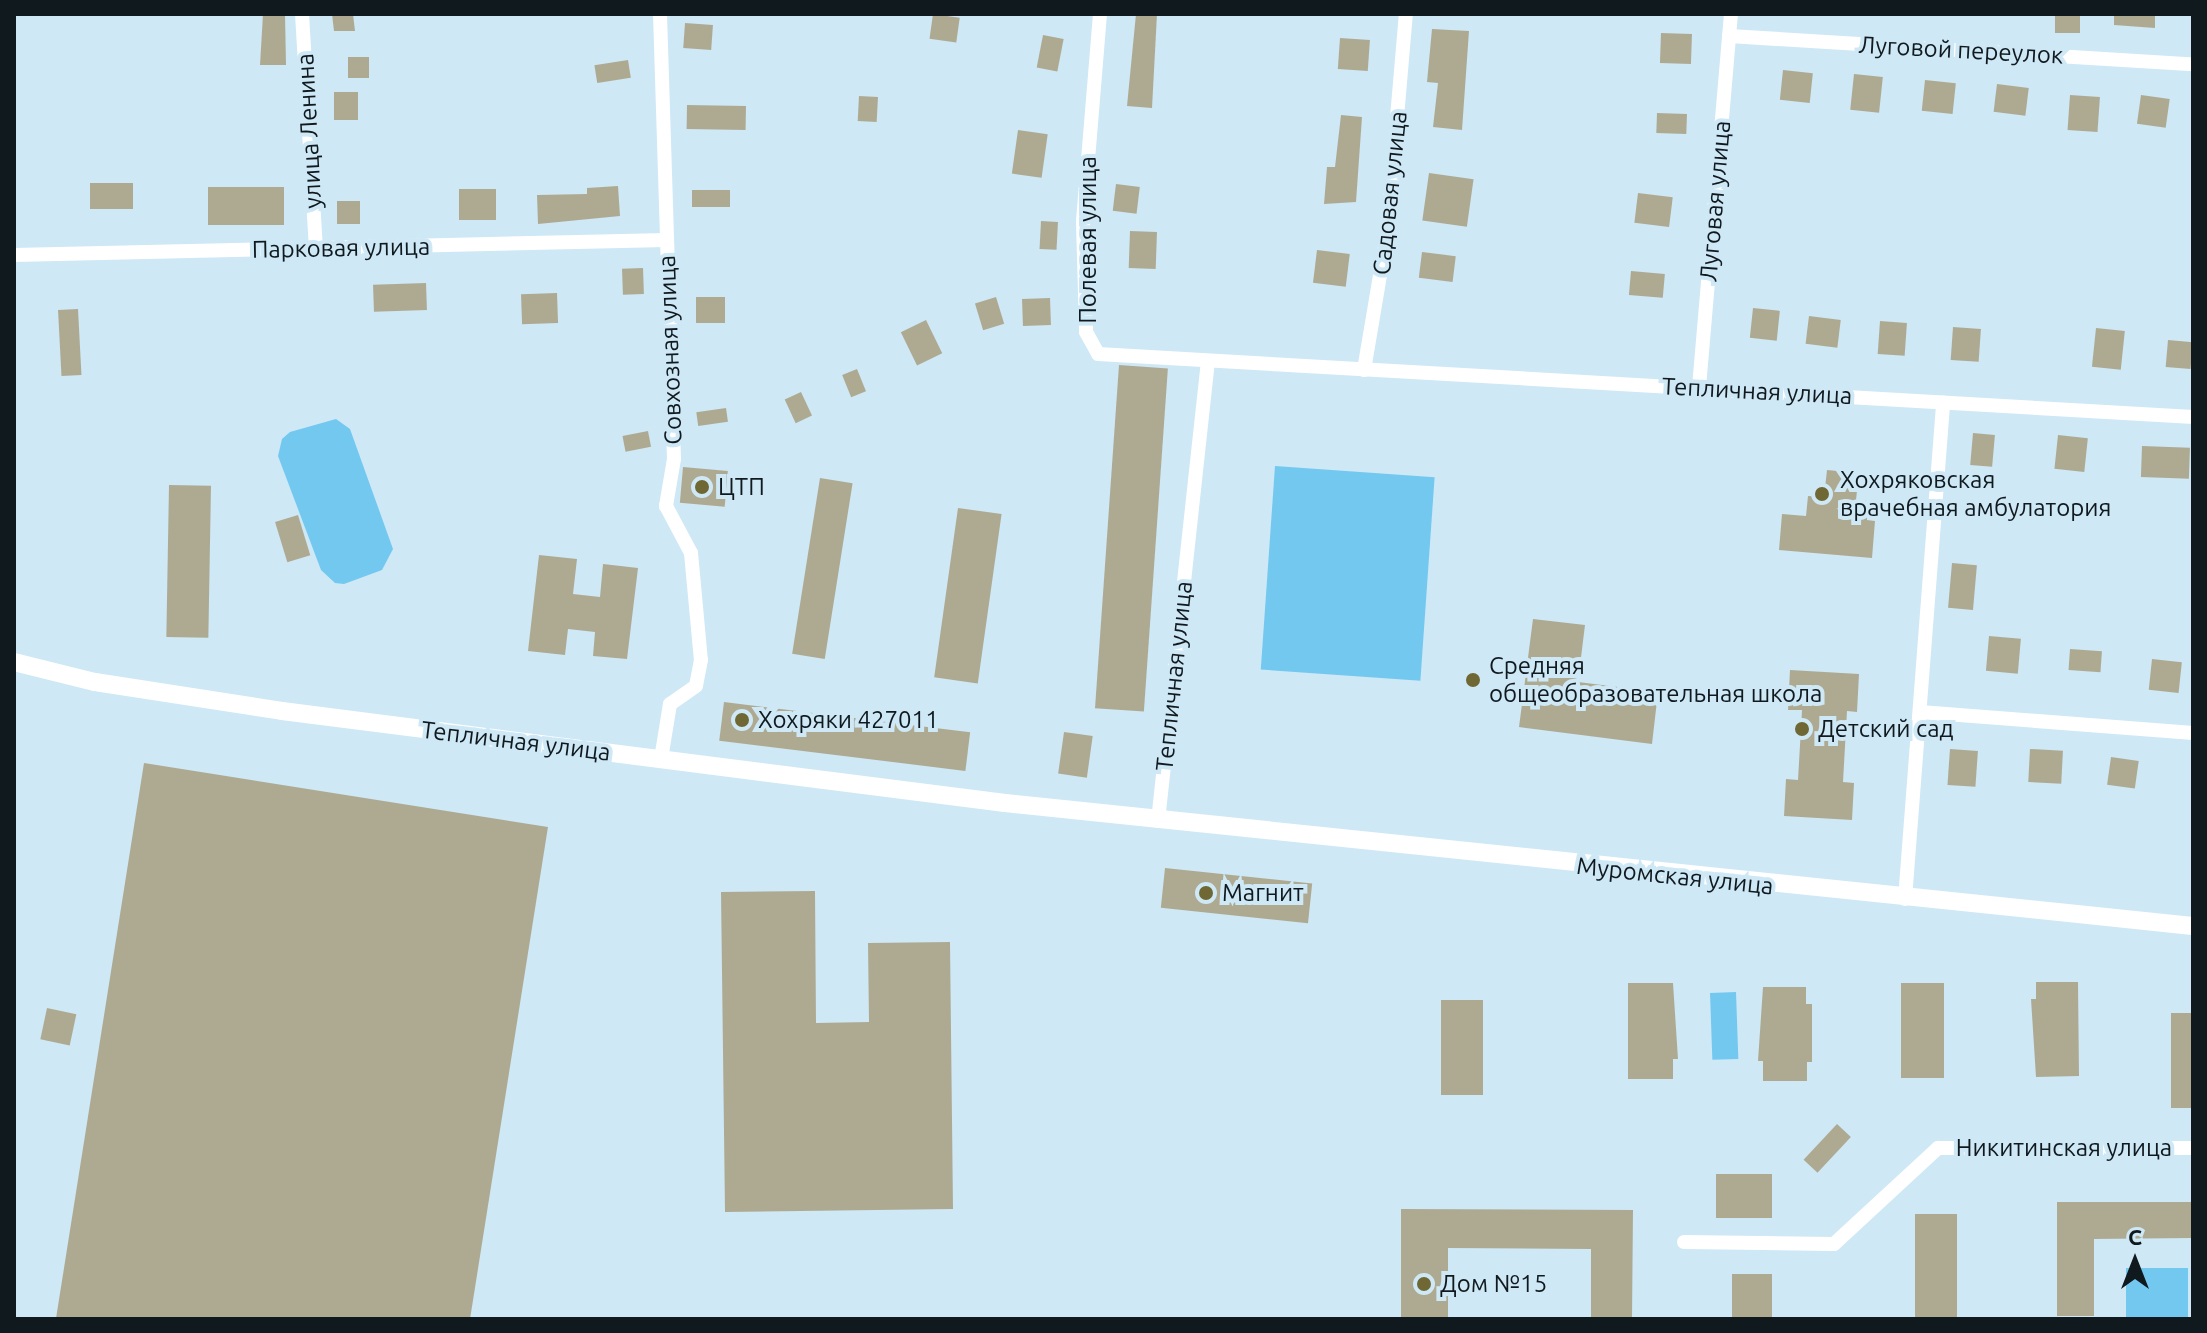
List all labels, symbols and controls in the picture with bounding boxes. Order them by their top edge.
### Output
street label: Луговой переулок [1858,30,2064,70]
street label: улица Ленина [291,53,327,209]
street label: Садовая улица [1367,110,1413,276]
street label: Луговая улица [1694,119,1736,283]
street label: Полевая улица [1074,156,1102,324]
street label: Парковая улица [251,232,431,264]
street label: Совхозная улица [652,255,688,445]
street label: Тепличная улица [1661,372,1853,410]
place label: Хохряковская врачебная амбулатория [1840,466,2111,522]
place label: ЦТП [718,473,765,501]
marker: ЦТП [693,478,711,496]
marker: Хохряковская врачебная амбулатория [1811,483,1833,505]
street label: Тепличная улица [1150,580,1198,772]
place label: Средняя общеобразовательная школа [1489,652,1822,708]
marker: Средняя общеобразовательная школа [1464,671,1482,689]
place label: Хохряки 427011 [758,706,939,734]
marker: Хохряки 427011 [733,711,751,729]
street label: Тепличная улица [420,715,612,767]
place label: Детский сад [1818,715,1954,743]
marker: Детский сад [1793,720,1811,738]
street label: Муромская улица [1575,851,1775,901]
place label: Магнит [1222,879,1304,907]
marker: Магнит [1197,884,1215,902]
street label: Никитинская улица [1956,1134,2172,1162]
north arrow [2095,1221,2175,1301]
text: С [2128,1224,2142,1249]
place label: Дом №15 [1440,1270,1547,1298]
marker: Дом №15 [1415,1275,1433,1293]

